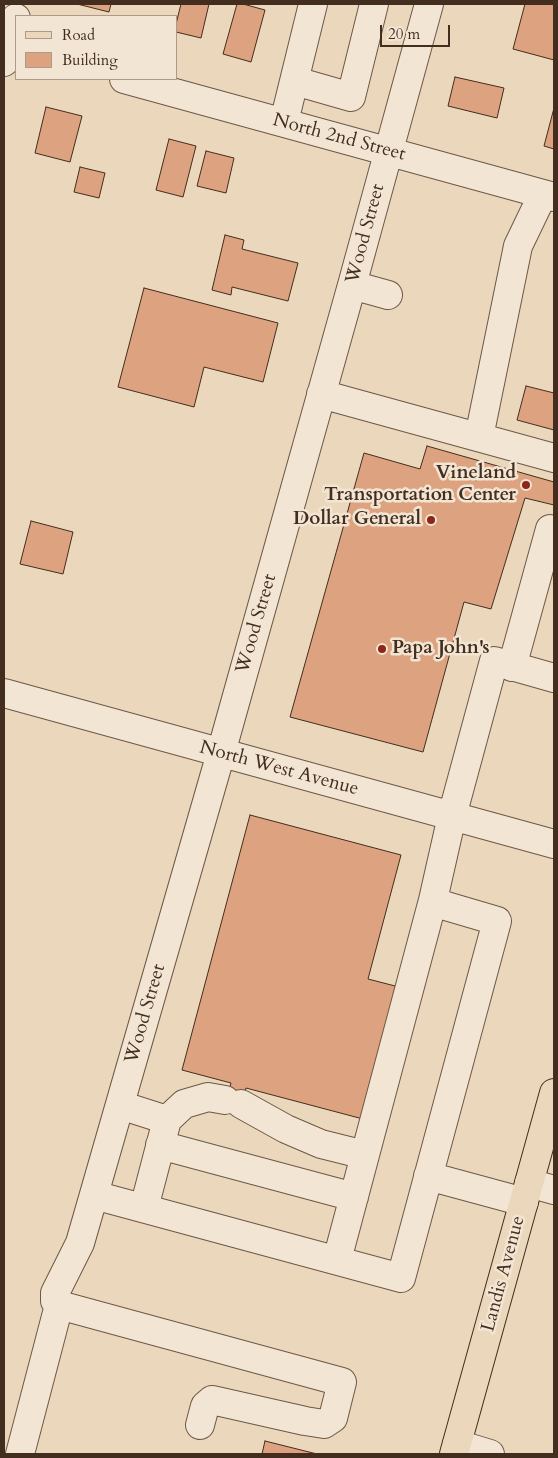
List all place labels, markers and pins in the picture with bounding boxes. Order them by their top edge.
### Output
place label: Vineland Transportation Center [324,463,516,507]
marker: Vineland Transportation Center [520,479,532,491]
place label: Dollar General [293,509,421,531]
marker: Dollar General [425,514,437,526]
place label: Papa John's [392,638,490,660]
marker: Papa John's [376,643,388,655]

